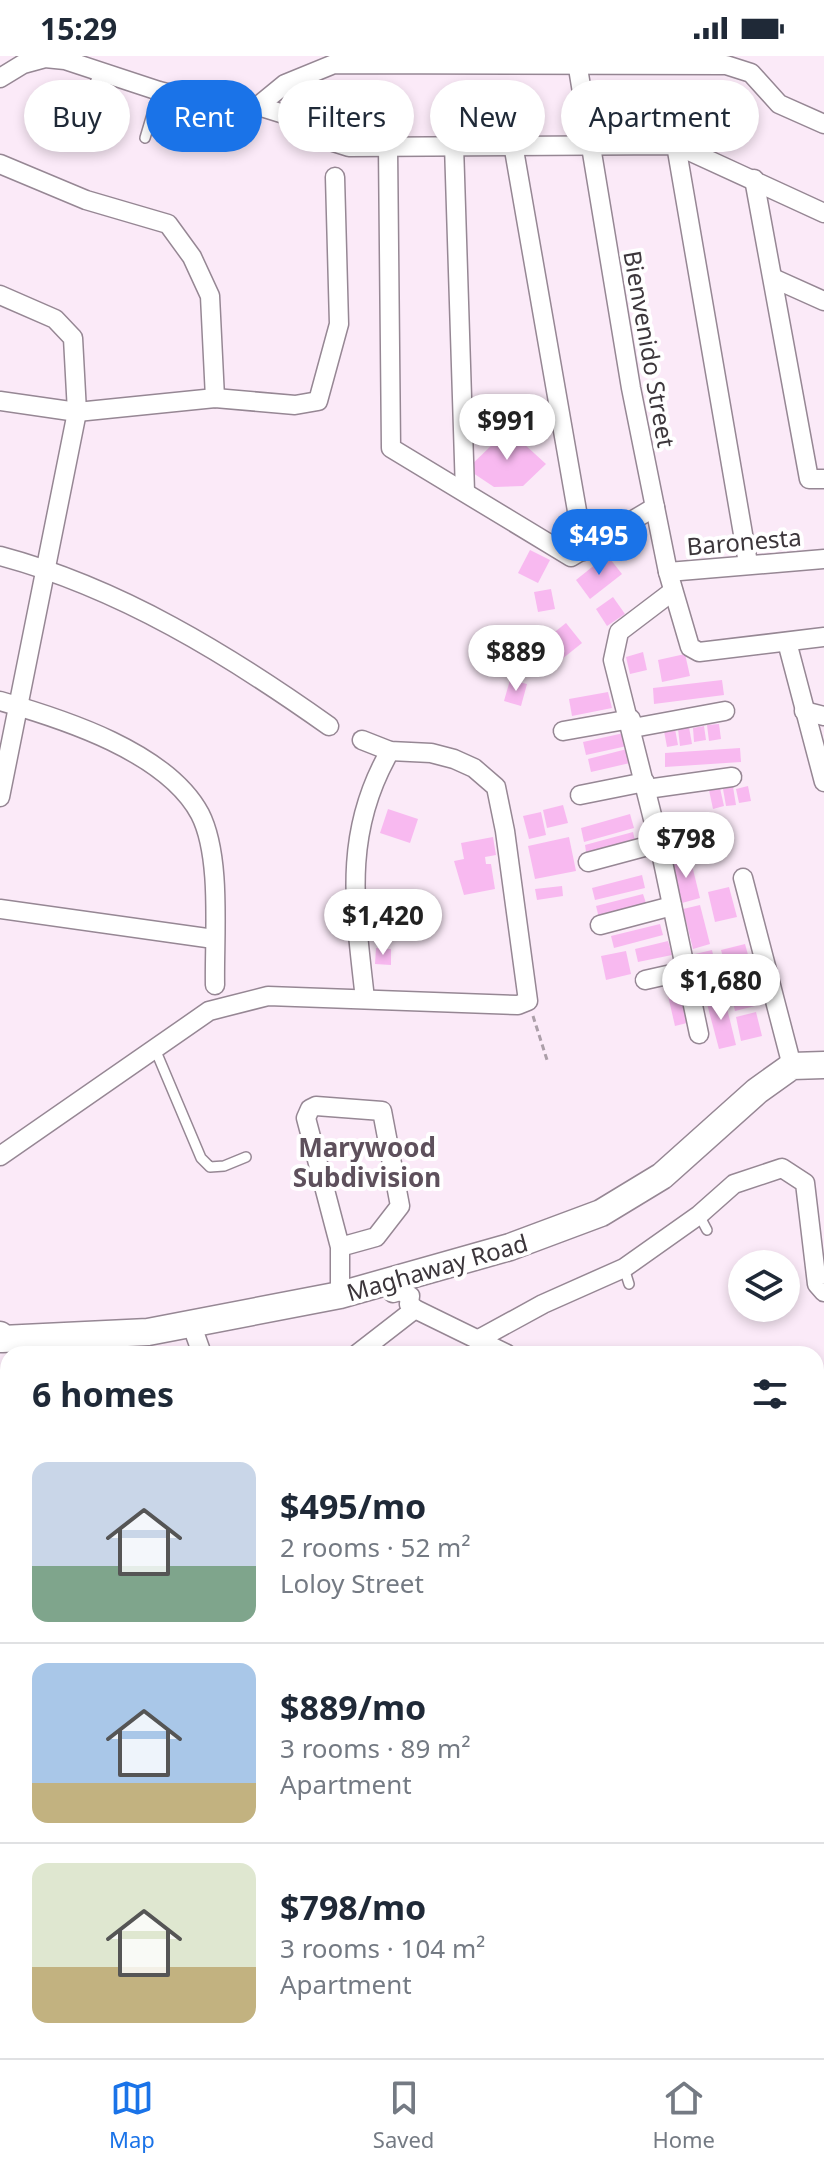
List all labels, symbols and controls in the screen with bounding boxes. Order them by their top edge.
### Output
text: 15:29 [40,8,117,49]
chip: Buy [24,80,130,152]
chip: Rent [146,80,262,152]
chip: Filters [278,80,414,152]
chip: New [430,80,545,152]
chip: Apartment [561,80,759,152]
street label: Bienvenido Street [616,248,684,450]
pin: $991 [460,394,554,462]
text: $991 [477,402,537,438]
pin: $495 [552,509,646,577]
text: $495 [569,517,629,553]
street label: Baronesta [685,520,803,562]
pin: $889 [469,625,563,693]
text: $889 [486,633,546,669]
pin: $798 [639,812,733,880]
text: $798 [656,820,716,856]
pin: $1,420 [318,889,448,957]
text: $1,420 [342,897,424,933]
pin: $1,680 [656,954,786,1022]
text: $1,680 [680,962,762,998]
district label: Marywood Subdivision [293,1129,441,1195]
street label: Maghaway Road [343,1225,531,1309]
map controls [728,1250,800,1322]
button: layers [728,1250,800,1322]
text: 6 homes [32,1371,174,1417]
icon: filters [748,1372,792,1416]
text: $495/mo [280,1483,426,1529]
icon: home [96,1494,192,1590]
text: 2 rooms · 52 m² [280,1529,470,1565]
text: Loloy Street [280,1565,424,1601]
text: $889/mo [280,1684,426,1730]
icon: home [96,1695,192,1791]
text: 3 rooms · 89 m² [280,1730,470,1766]
text: Apartment [280,1766,412,1802]
text: $798/mo [280,1884,426,1930]
icon: home [96,1895,192,1991]
text: 3 rooms · 104 m² [280,1930,485,1966]
text: Apartment [280,1966,412,2002]
tab: Map [109,2076,155,2154]
tab: Saved [373,2076,434,2154]
tab: Home [652,2076,715,2154]

